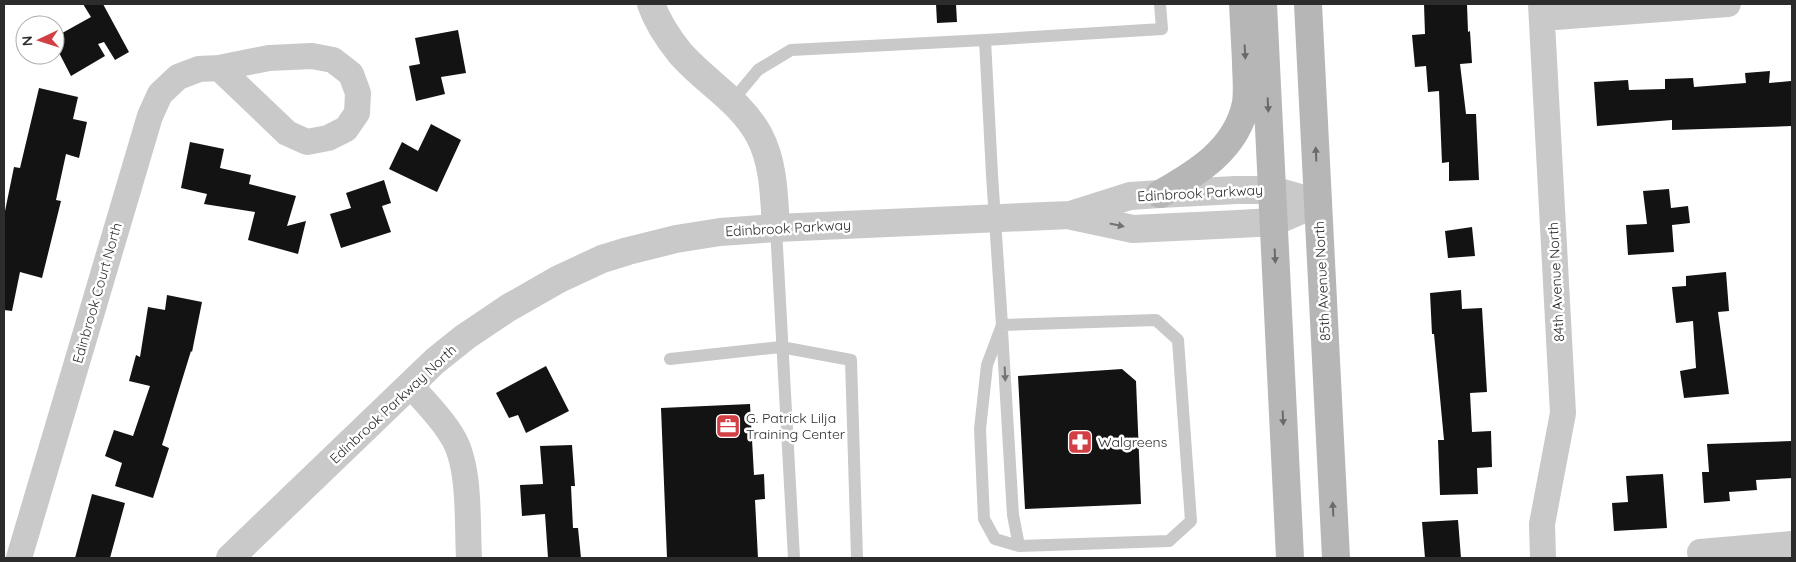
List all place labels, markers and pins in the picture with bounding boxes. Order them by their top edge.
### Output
place label: G. Patrick Lilja Training Center [746,409,846,443]
office icon: G. Patrick Lilja Training Center [715,413,741,439]
pharmacy icon: Walgreens [1067,429,1093,455]
place label: Walgreens [1098,433,1167,451]

